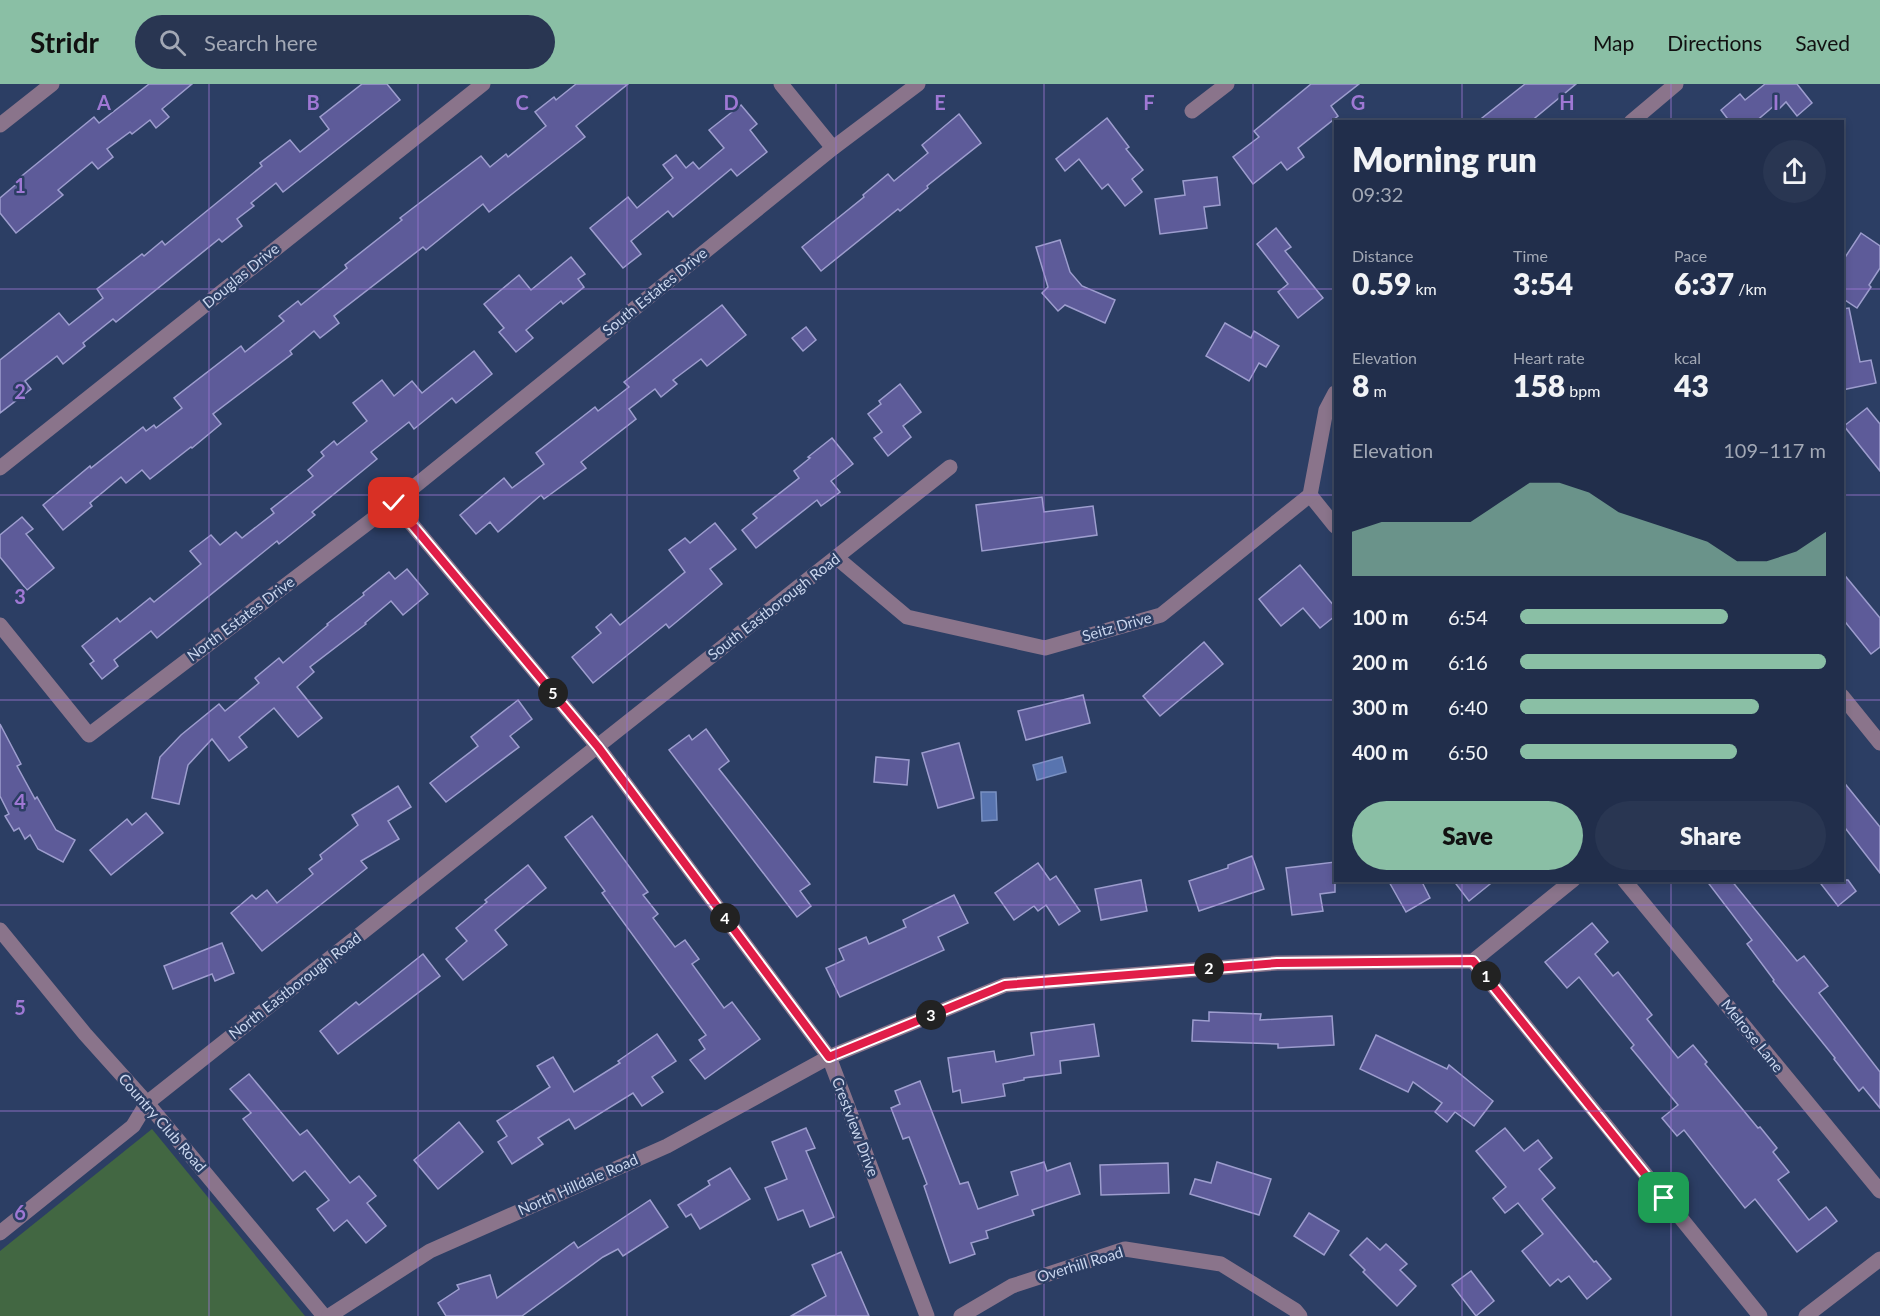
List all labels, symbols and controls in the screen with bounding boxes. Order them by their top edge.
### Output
search box [135,15,555,69]
text: Stridr [30,25,99,59]
icon: search [156,26,189,59]
text: Search here [204,29,318,56]
text: Map [1593,30,1634,55]
text: Directions [1667,30,1762,55]
text: Saved [1795,30,1850,55]
text: A [96,90,111,114]
text: B [306,90,320,114]
text: C [515,90,529,114]
text: D [723,90,739,114]
text: E [934,90,946,114]
text: F [1143,90,1155,114]
text: G [1351,90,1365,114]
text: H [1559,90,1575,114]
text: I [1773,90,1779,114]
text: Morning run [1352,139,1537,179]
button: share [1763,140,1826,203]
text: 1 [14,173,26,197]
text: 09:32 [1352,182,1403,206]
street label: Douglas Drive [199,239,282,312]
street label: South Estates Drive [598,243,710,339]
text: Distance [1352,246,1413,265]
text: Time [1513,246,1548,265]
text: Pace [1674,246,1707,265]
text: 0.59 [1352,265,1411,301]
text: 3:54 [1513,265,1573,301]
text: 6:37 [1674,265,1734,301]
text: km [1411,279,1437,298]
text: /km [1734,279,1767,298]
text: Elevation [1352,348,1417,367]
text: Heart rate [1513,348,1585,367]
text: kcal [1674,348,1701,367]
text: 8 [1352,367,1369,403]
text: 158 [1513,367,1565,403]
text: 43 [1674,367,1709,403]
text: 2 [14,379,26,403]
text: m [1369,381,1387,400]
text: bpm [1565,381,1600,400]
text: Elevation [1352,438,1433,462]
text: 109–117 m [1723,438,1826,462]
pin [368,477,419,528]
icon: check [377,486,410,519]
street label: South Eastborough Road [704,549,843,663]
street label: North Estates Drive [183,572,298,664]
text: 3 [14,584,26,608]
text: 100 m [1352,605,1408,629]
text: 6:54 [1448,605,1488,629]
street label: Seitz Drive [1080,608,1154,645]
text: 200 m [1352,650,1408,674]
text: 6:16 [1448,650,1488,674]
pin: 5 [538,678,568,708]
text: 5 [548,683,558,702]
text: 300 m [1352,695,1408,719]
text: 6:40 [1448,695,1488,719]
text: 400 m [1352,740,1408,764]
text: 6:50 [1448,740,1488,764]
text: 4 [14,789,26,813]
button: Save [1352,801,1583,870]
button: Share [1595,801,1826,870]
pin: 4 [710,903,740,933]
text: 4 [720,908,730,927]
street label: North Eastborough Road [225,928,364,1042]
pin: 2 [1194,953,1224,983]
text: 2 [1204,958,1214,977]
pin: 1 [1471,961,1501,991]
text: 1 [1481,966,1491,985]
text: 5 [14,995,26,1019]
street label: Melrose Lane [1718,995,1788,1075]
pin: 3 [916,1000,946,1030]
text: 3 [926,1005,936,1024]
street label: Country Club Road [115,1069,210,1175]
street label: Crestview Drive [829,1074,883,1179]
street label: North Hilldale Road [515,1150,640,1219]
pin [1638,1172,1689,1223]
icon: arrive [1647,1181,1680,1214]
text: 6 [14,1200,26,1224]
street label: Overhill Road [1034,1242,1125,1286]

